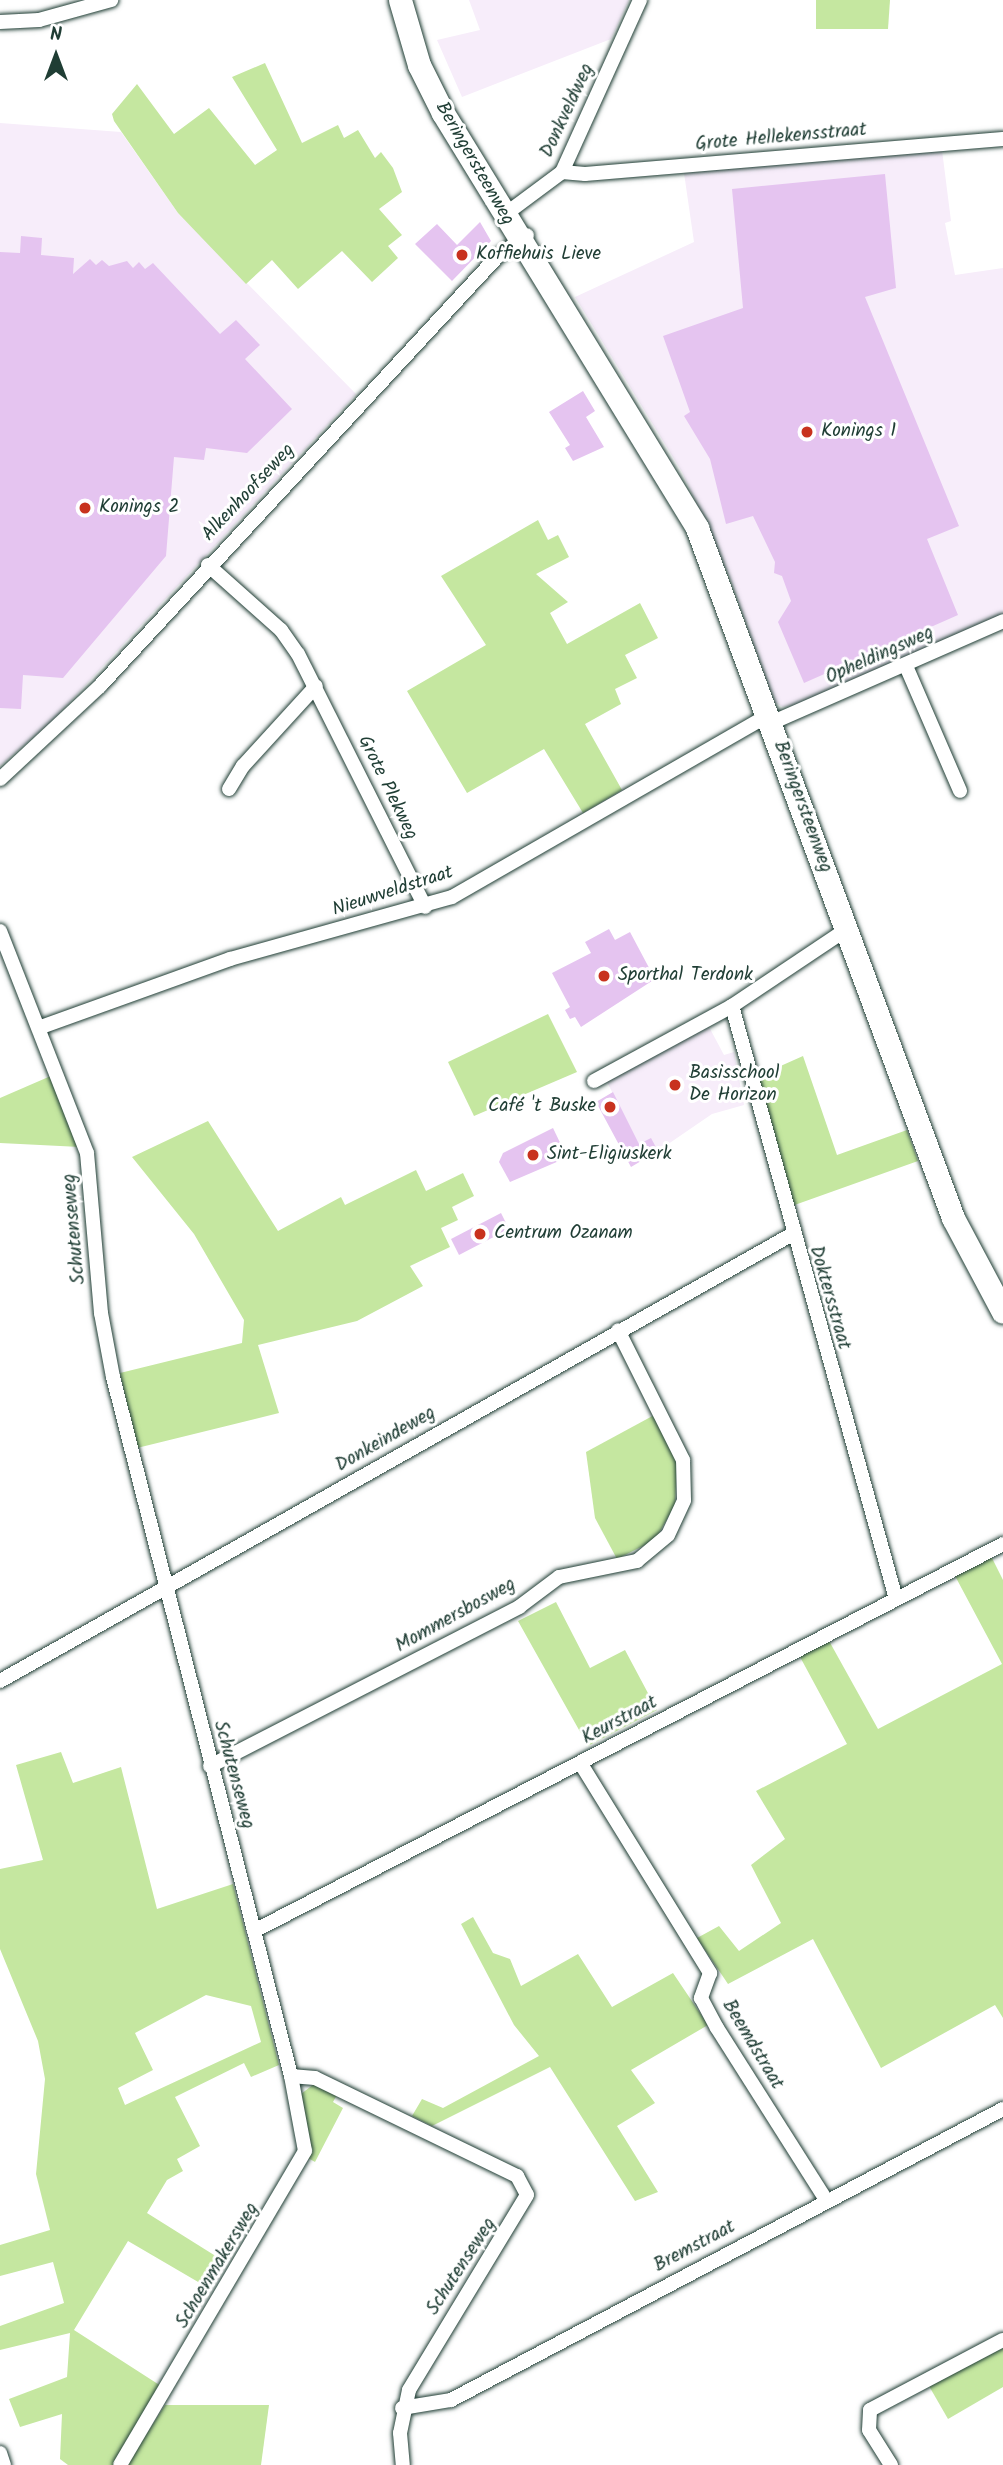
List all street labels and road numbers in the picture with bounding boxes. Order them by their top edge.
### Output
street label: Donkveldweg [536,60,600,162]
street label: Beringersteenweg [430,98,518,230]
street label: Grote Hellekensstraat [694,119,868,157]
street label: Alkenhoofseweg [198,439,300,547]
street label: Opheldingsweg [823,622,937,690]
street label: Grote Plekweg [352,732,422,844]
street label: Beringersteenweg [768,738,836,876]
street label: Nieuwveldstraat [330,862,456,922]
street label: Schutenseweg [59,1173,91,1285]
street label: Doktersstraat [803,1243,855,1353]
street label: Donkeindeweg [332,1402,440,1478]
street label: Mommersbosweg [392,1574,520,1658]
street label: Keurstraat [578,1692,662,1750]
street label: Schutenseweg [208,1718,258,1832]
street label: Beemdstraat [716,1996,788,2094]
street label: Schoenmakersweg [172,2199,264,2333]
street label: Schutenseweg [422,2214,502,2320]
street label: Bremstraat [650,2216,740,2278]

